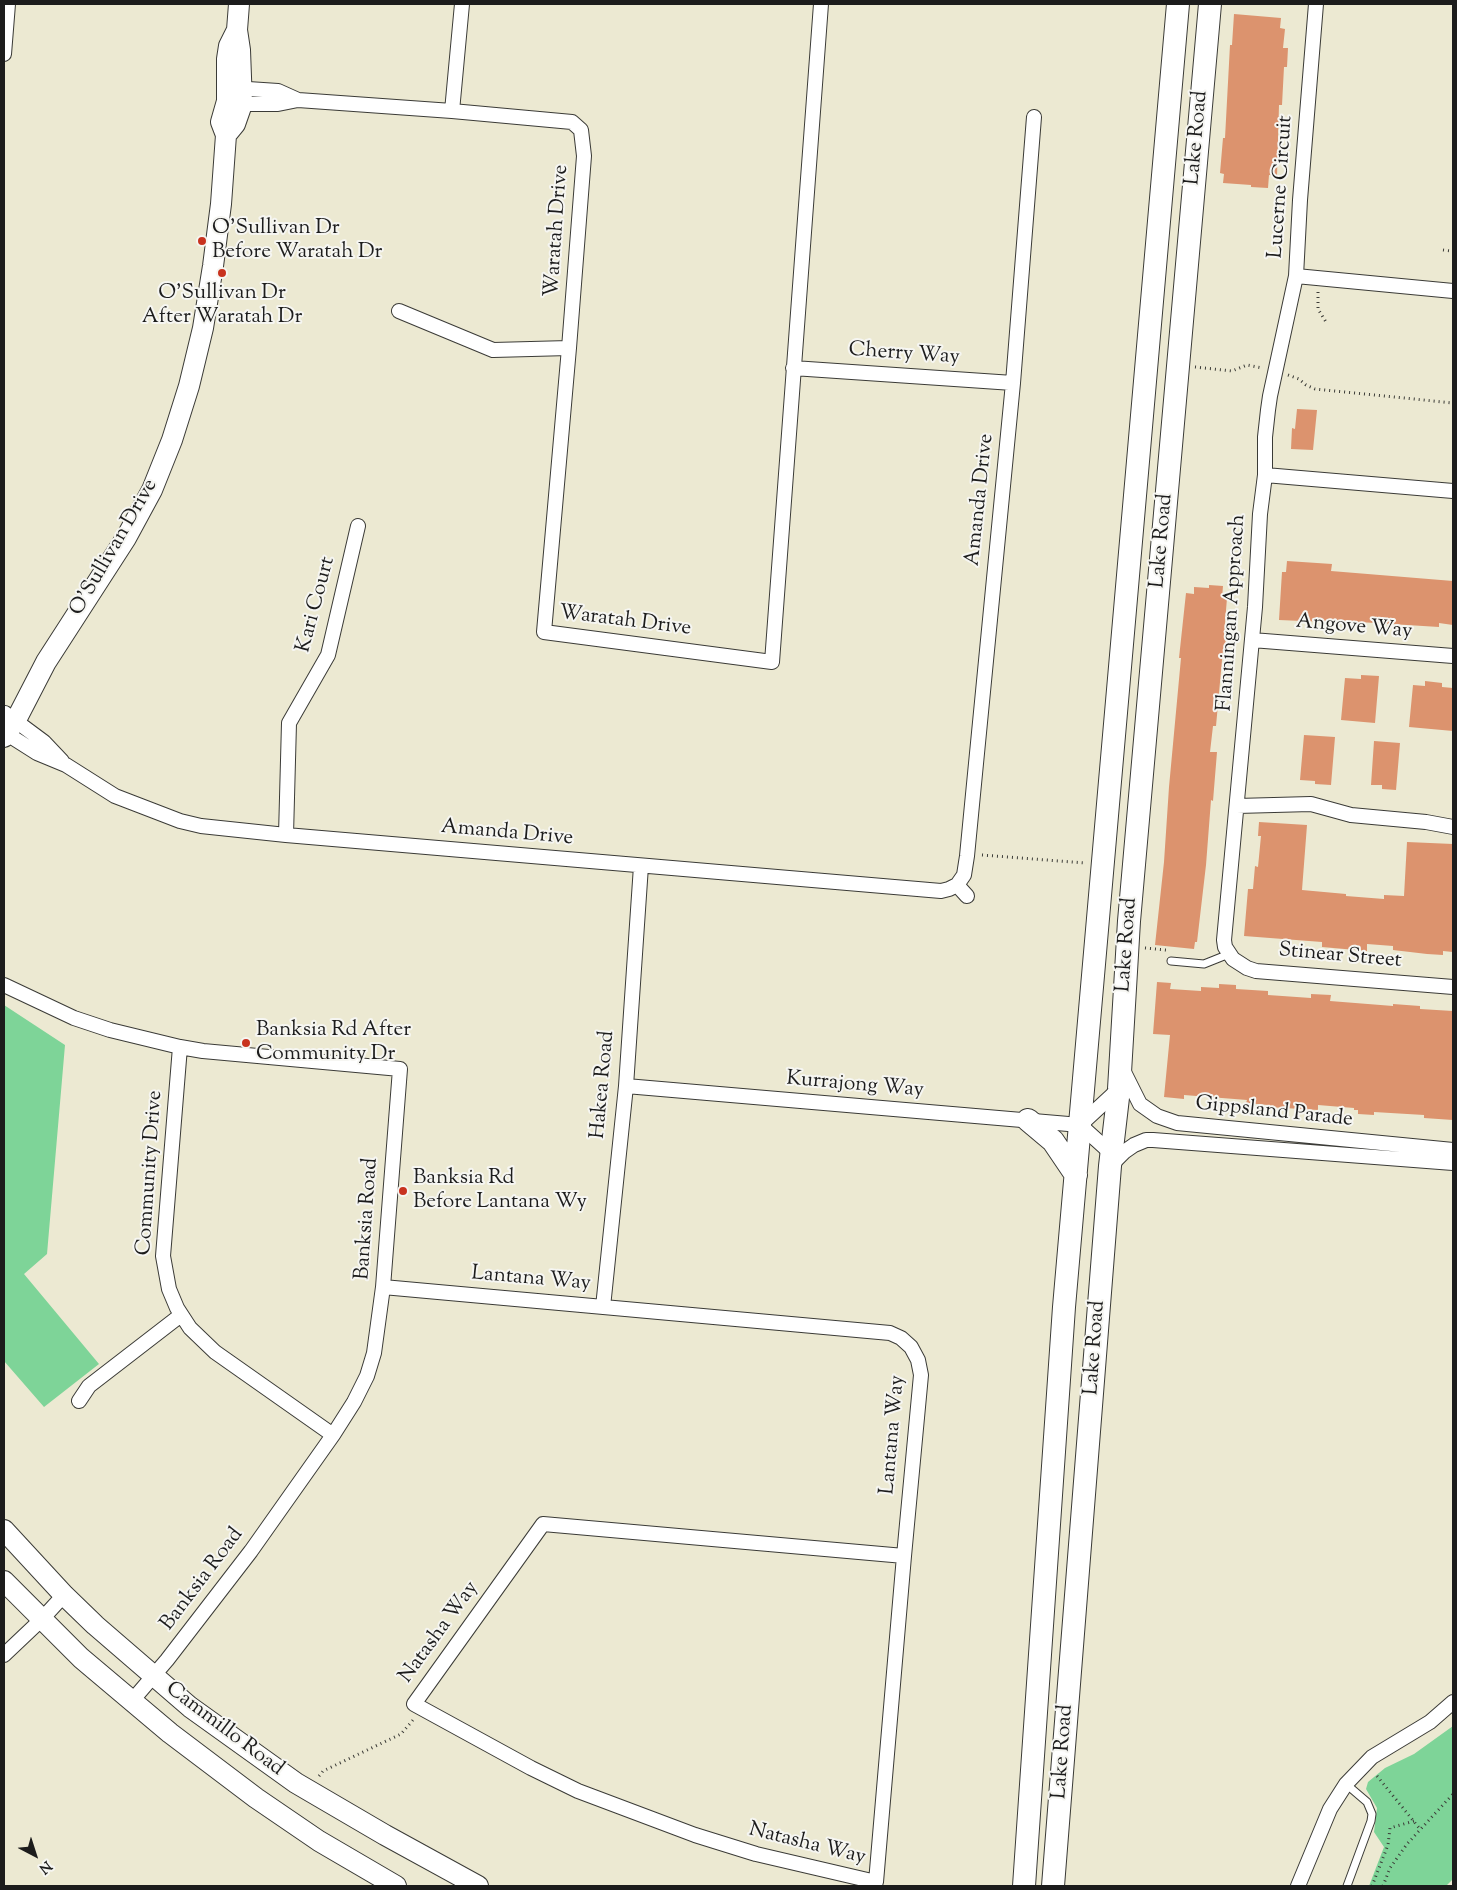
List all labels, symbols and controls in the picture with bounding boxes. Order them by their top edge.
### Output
street label: Lake Road [1181,90,1215,186]
street label: Lucerne Circuit [1264,115,1300,259]
street label: Waratah Drive [541,164,575,298]
place label: O'Sullivan Dr Before Waratah Dr [212,216,382,266]
marker: O'Sullivan Dr Before Waratah Dr [196,235,208,247]
marker: O'Sullivan Dr After Waratah Dr [216,267,228,279]
place label: O'Sullivan Dr After Waratah Dr [142,281,302,331]
street label: Cherry Way [848,339,960,371]
street label: Amanda Drive [962,433,1000,567]
street label: O'Sullivan Drive [66,475,164,621]
street label: Lake Road [1146,493,1180,589]
street label: Flanningan Approach [1214,514,1252,712]
street label: Kari Court [292,554,342,656]
street label: Waratah Drive [557,601,693,643]
street label: Angove Way [1295,610,1413,646]
street label: Amanda Drive [440,816,574,852]
street label: Lake Road [1112,897,1144,993]
street label: Stinear Street [1277,939,1403,975]
place label: Banksia Rd After Community Dr [256,1018,411,1068]
street label: Hakea Road [587,1030,621,1140]
marker: Banksia Rd After Community Dr [240,1037,252,1049]
street label: Kurrajong Way [785,1067,925,1105]
street label: Community Drive [133,1090,169,1256]
street label: Gippsland Parade [1194,1092,1354,1134]
street label: Banksia Road [351,1157,385,1281]
place label: Banksia Rd Before Lantana Wy [413,1166,587,1216]
marker: Banksia Rd Before Lantana Wy [397,1185,409,1197]
street label: Lantana Way [470,1262,592,1298]
street label: Lake Road [1080,1300,1112,1396]
street label: Lantana Way [876,1374,912,1496]
street label: Banksia Road [156,1524,250,1636]
street label: Natasha Way [395,1577,485,1689]
street label: Cammillo Road [160,1677,288,1783]
street label: Lake Road [1048,1704,1080,1800]
street label: Natasha Way [746,1818,868,1872]
north arrow [10,1830,60,1880]
text: N [34,1855,55,1878]

